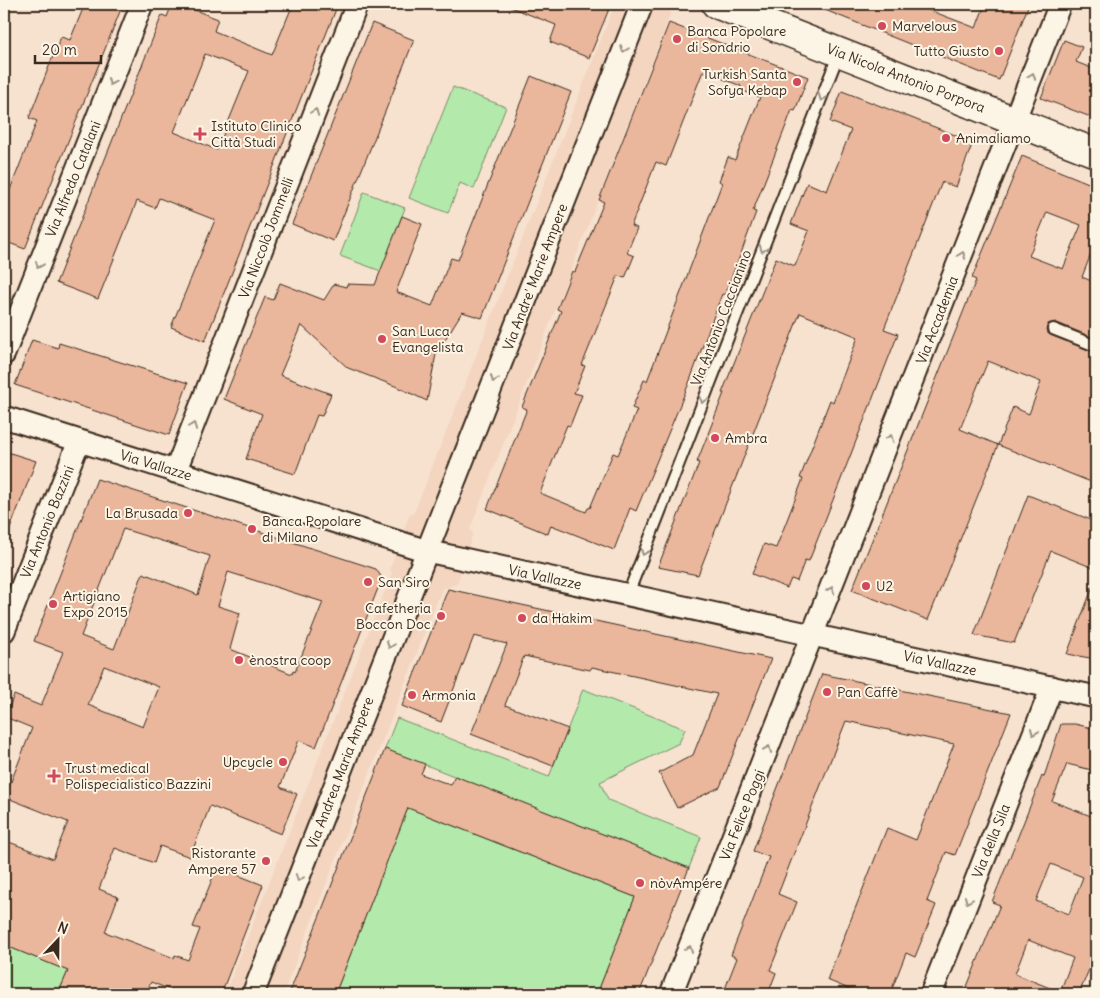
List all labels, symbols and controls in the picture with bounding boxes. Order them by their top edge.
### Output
place label: Marvelous [892,17,957,35]
marker: Marvelous [876,20,888,32]
place label: Banca Popolare di Sondrio [687,22,786,56]
scale bar [35,32,101,64]
marker: Banca Popolare di Sondrio [671,33,683,45]
street label: Via Nicola Antonio Porpora [824,39,988,117]
text: 20 m [42,40,77,59]
place label: Tutto Giusto [913,42,989,60]
one-way arrow [620,44,630,53]
marker: Tutto Giusto [993,45,1005,57]
place label: Turkish Santa Sofya Kebap [702,65,787,99]
one-way arrow [1026,72,1036,80]
marker: Turkish Santa Sofya Kebap [791,76,803,88]
one-way arrow [107,77,117,86]
one-way arrow [818,93,828,101]
one-way arrow [309,108,319,116]
place label: Istituto Clinico Città Studi [211,117,302,151]
street label: Via Alfredo Catalani [41,118,105,240]
marker: Istituto Clinico Città Studi [193,127,207,141]
place label: Animaliamo [956,129,1031,147]
marker: Animaliamo [940,132,952,144]
street label: Via Niccolò Jommelli [235,175,297,301]
street label: Via Andre' Marie Ampere [499,201,571,353]
one-way arrow [758,244,769,253]
street label: Via Antonio Caccianino [687,247,755,389]
one-way arrow [957,251,967,259]
one-way arrow [34,260,45,269]
street label: Via Accademia [912,273,962,367]
place label: San Luca Evangelista [392,322,464,356]
marker: San Luca Evangelista [376,333,388,345]
one-way arrow [490,375,500,383]
one-way arrow [699,395,710,404]
one-way arrow [187,422,197,431]
place label: Ambra [725,429,768,447]
marker: Ambra [709,432,721,444]
one-way arrow [885,435,895,443]
street label: Via Vallazze [118,446,194,484]
street label: Via Antonio Bazzini [16,463,78,581]
place label: La Brusada [106,504,178,522]
marker: La Brusada [182,507,194,519]
place label: Banca Popolare di Milano [262,512,361,546]
marker: Banca Popolare di Milano [246,523,258,535]
one-way arrow [640,547,650,556]
street label: Via Vallazze [507,560,583,594]
place label: San Siro [378,573,430,591]
marker: San Siro [362,576,374,588]
place label: U2 [876,577,894,595]
marker: U2 [860,580,872,592]
one-way arrow [825,586,835,595]
place label: Artigiano Expo 2015 [63,587,128,621]
marker: Artigiano Expo 2015 [47,598,59,610]
place label: Cafetheria Boccon Doc [356,599,431,633]
place label: da Hakim [532,609,592,627]
marker: Cafetheria Boccon Doc [435,610,447,622]
marker: da Hakim [516,612,528,624]
one-way arrow [386,640,396,649]
street label: Via Vallazze [902,646,978,680]
place label: ènostra coop [249,651,331,669]
marker: ènostra coop [233,654,245,666]
place label: Pan Caffè [837,683,898,701]
place label: Armonia [422,686,476,704]
marker: Pan Caffè [821,686,833,698]
marker: Armonia [406,689,418,701]
street label: Via Andrea Maria Ampere [303,694,377,852]
one-way arrow [1030,728,1040,736]
one-way arrow [762,745,773,754]
place label: Upcycle [223,753,273,771]
marker: Upcycle [277,756,289,768]
place label: Trust medical Polispecialistico Bazzini [65,759,211,793]
street label: Via Felice Poggi [716,767,768,863]
marker: Trust medical Polispecialistico Bazzini [47,769,61,783]
street label: Via della Sila [968,801,1014,881]
place label: Ristorante Ampere 57 [188,844,256,878]
marker: Ristorante Ampere 57 [260,855,272,867]
one-way arrow [295,873,305,882]
place label: nòvAmpére [650,874,722,892]
marker: nòvAmpére [634,877,646,889]
one-way arrow [964,895,974,904]
north arrow [32,916,82,966]
text: N [55,918,71,938]
one-way arrow [683,945,694,954]

